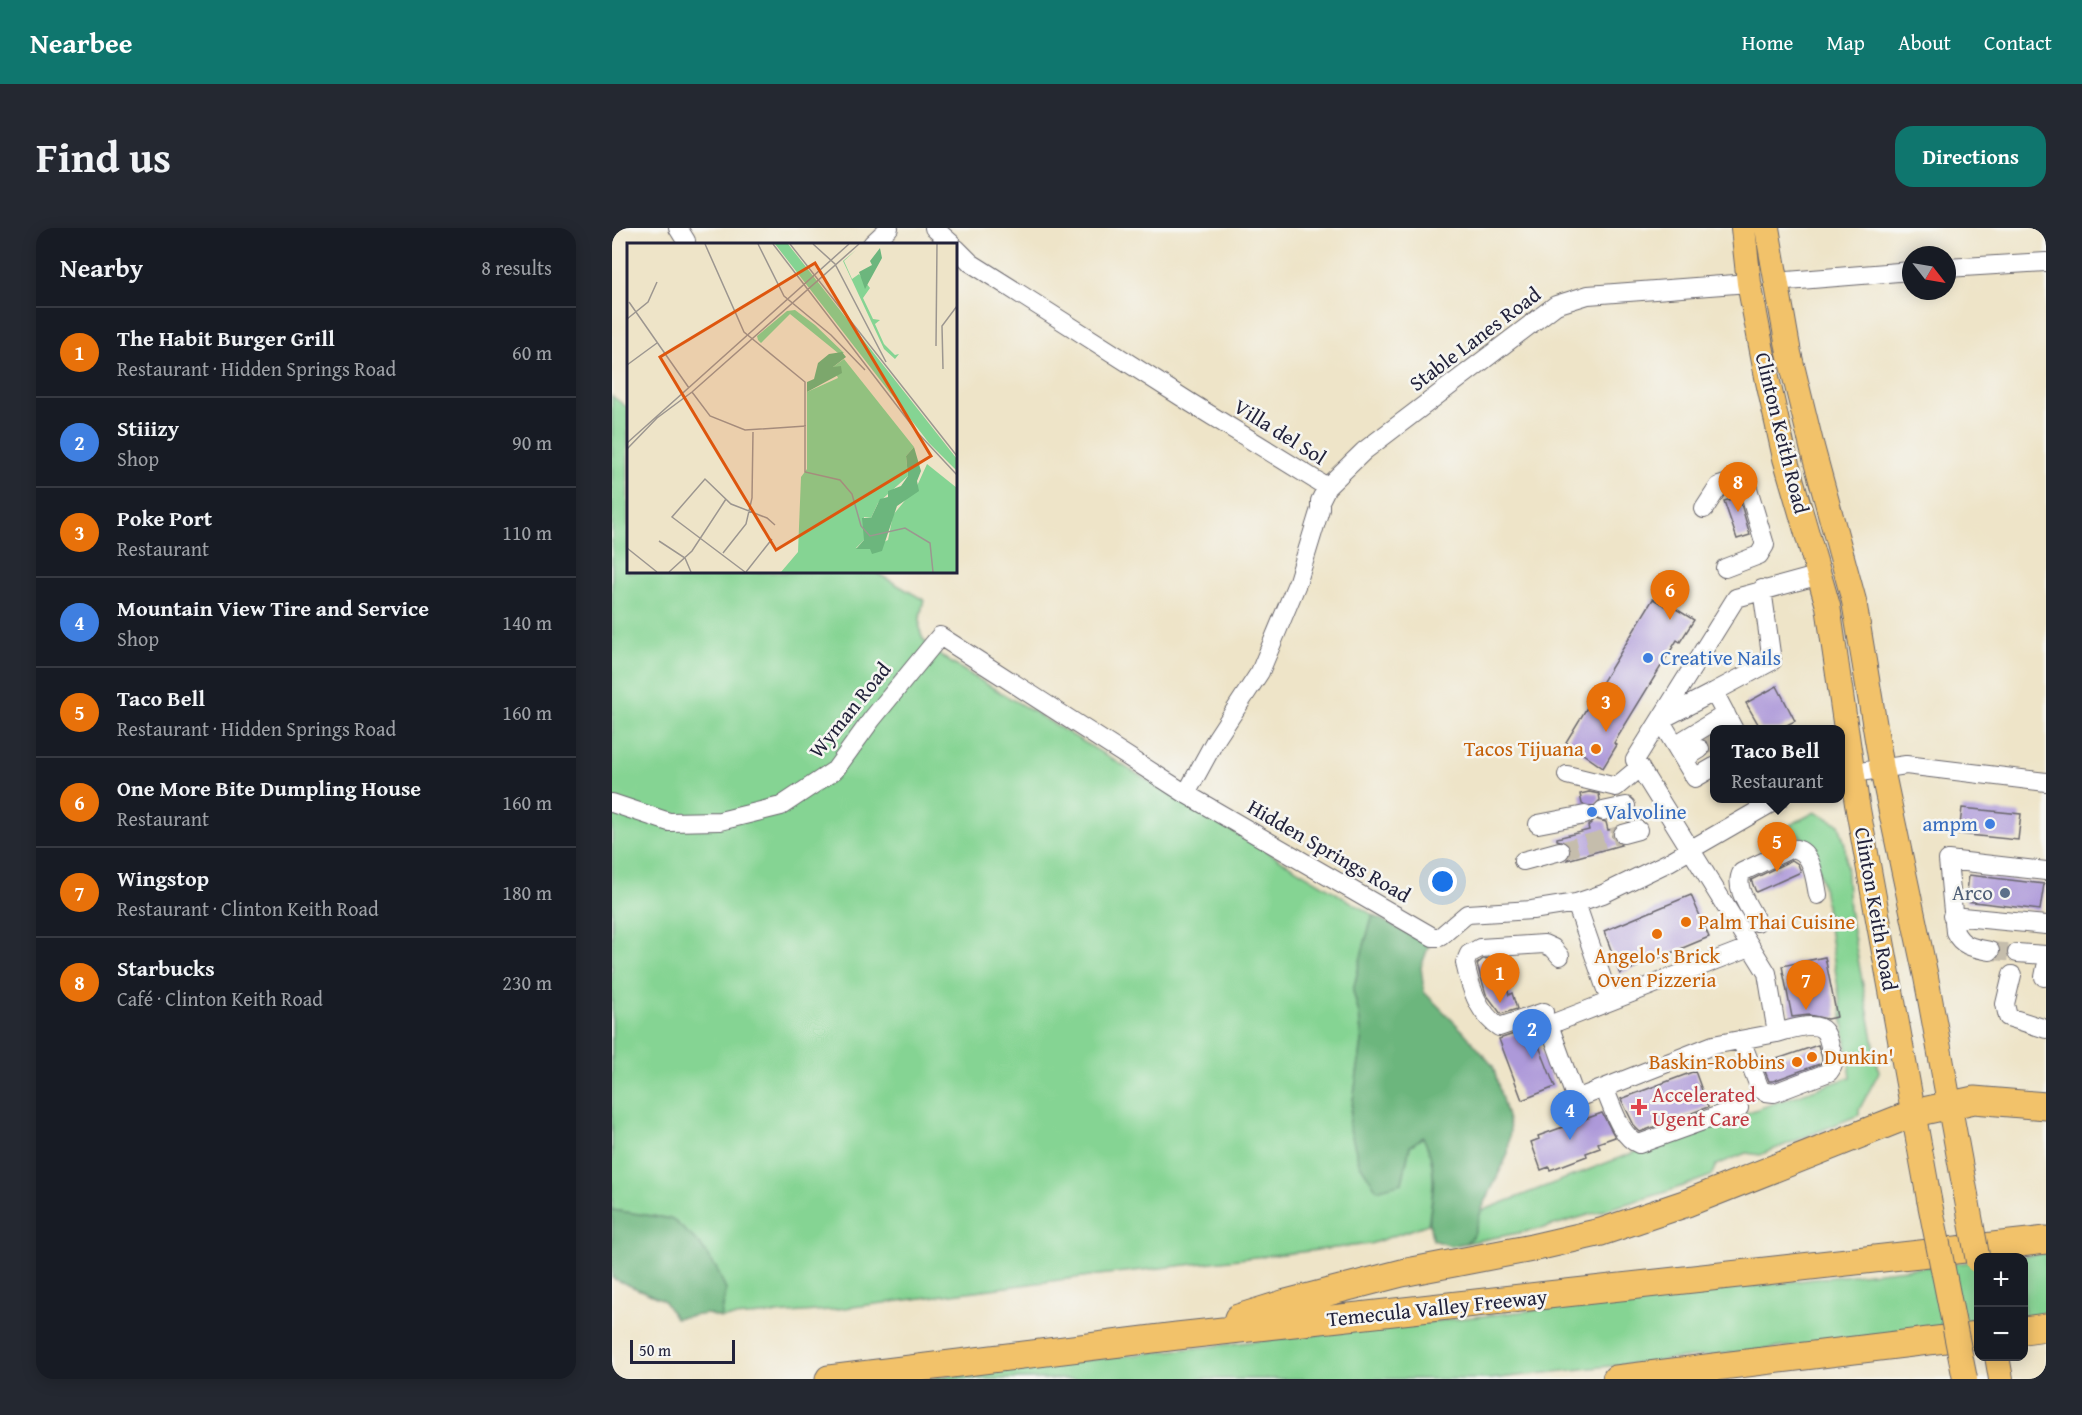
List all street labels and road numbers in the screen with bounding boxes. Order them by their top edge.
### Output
street label: Stable Lanes Road [1402,278,1548,398]
street label: Clinton Keith Road [1747,349,1818,518]
street label: Villa del Sol [1228,391,1333,472]
street label: Wyman Road [801,654,899,764]
street label: Hidden Springs Road [1242,791,1417,910]
street label: Clinton Keith Road [1847,825,1906,994]
street label: Temecula Valley Freeway [1325,1280,1549,1334]

